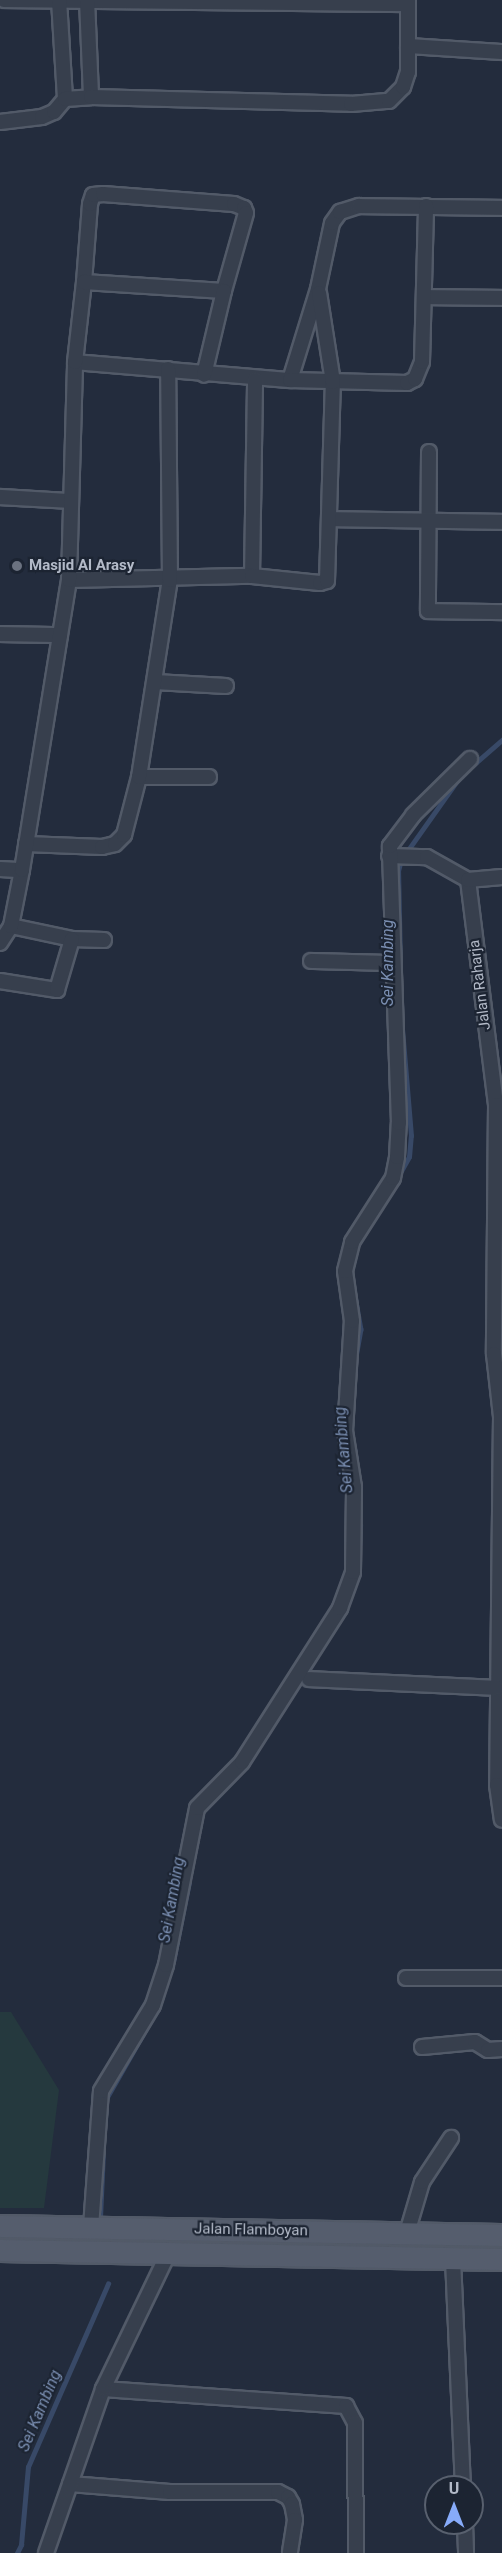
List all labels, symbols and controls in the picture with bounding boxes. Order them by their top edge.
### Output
place label: Masjid Al Arasy [29,557,134,575]
marker: Masjid Al Arasy [10,559,24,573]
water label: Sei Kambing [378,920,398,1006]
street label: Jalan Raharja [466,939,494,1031]
water label: Sei Kambing [331,1406,357,1494]
water label: Sei Kambing [155,1856,189,1944]
street label: Jalan Flamboyan [194,2220,308,2240]
water label: Sei Kambing [14,2367,66,2455]
north arrow [424,2475,484,2535]
text: U [449,2479,459,2498]

